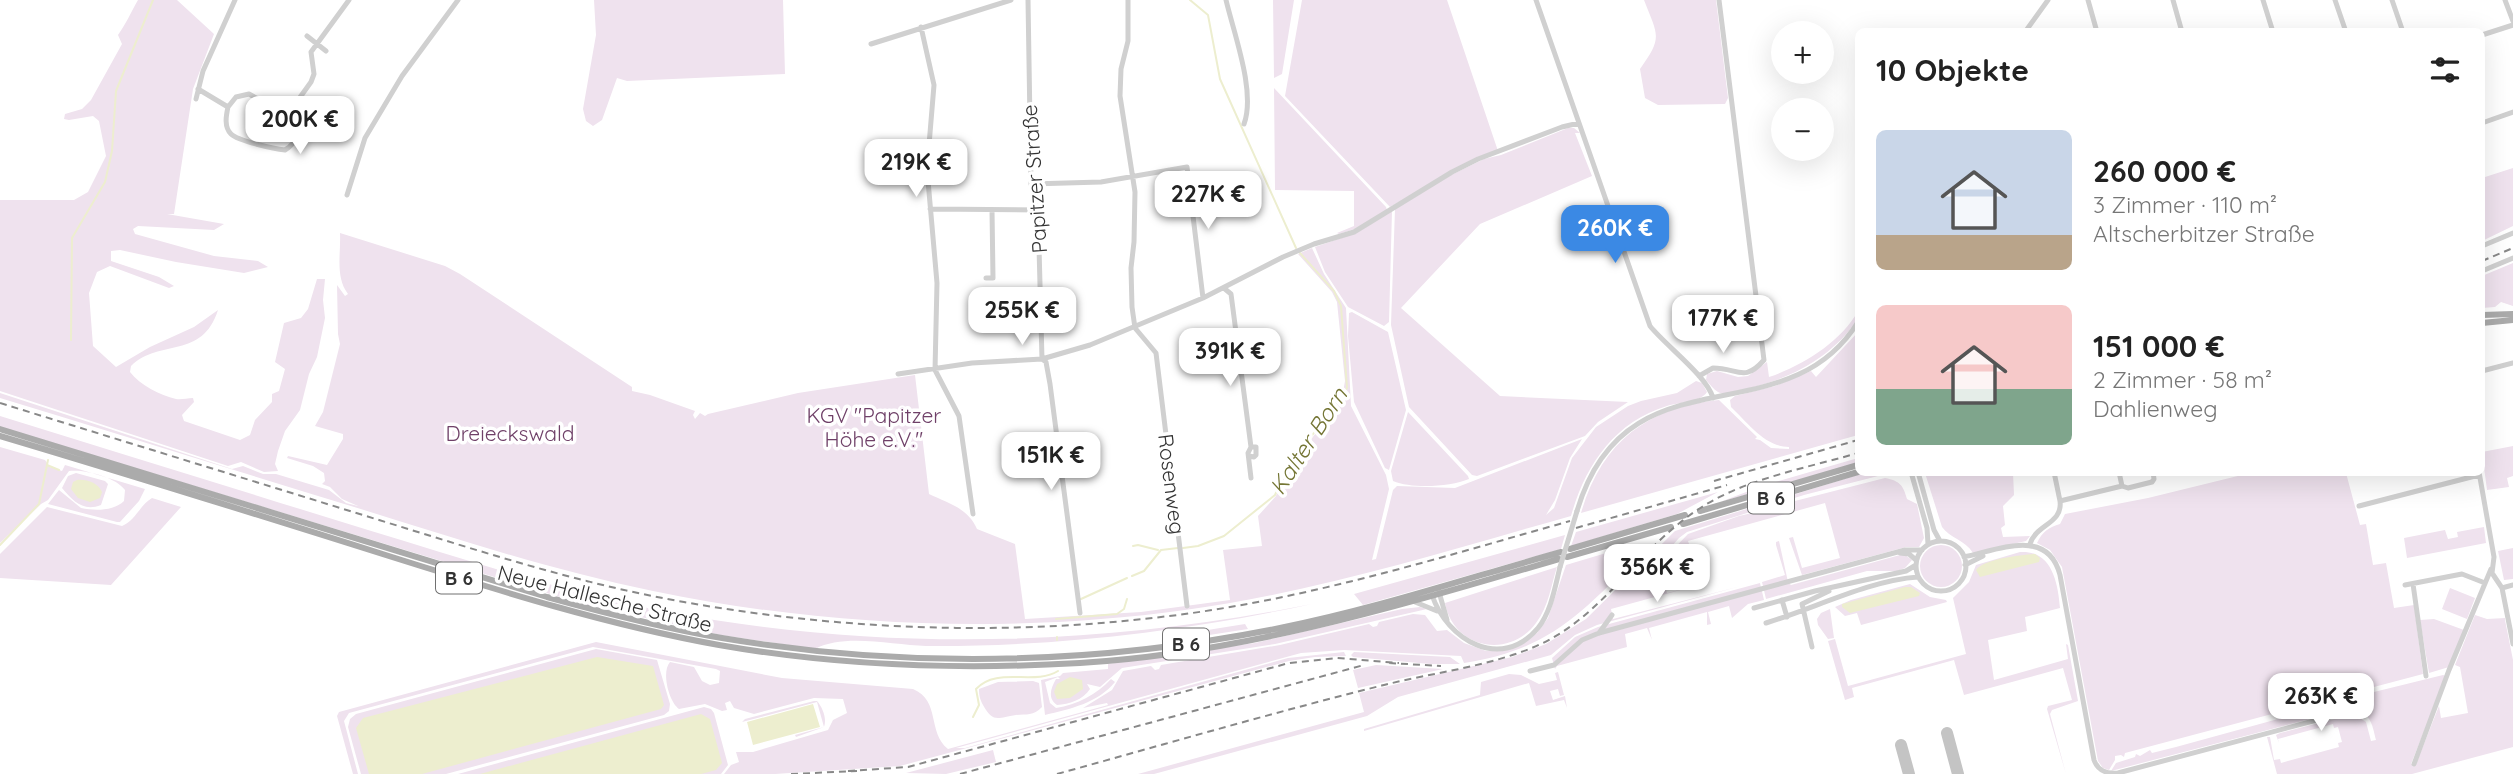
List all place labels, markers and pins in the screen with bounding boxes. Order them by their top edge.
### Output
pin: 200K € [243,96,357,156]
pin: 219K € [859,140,973,199]
pin: 227K € [1151,172,1265,231]
pin: 260K € [1558,205,1672,265]
pin: 255K € [965,288,1079,347]
pin: 177K € [1666,296,1780,355]
pin: 391K € [1173,328,1287,388]
pin: 151K € [994,433,1108,492]
pin: 356K € [1600,544,1714,604]
pin: 263K € [2264,674,2378,733]

